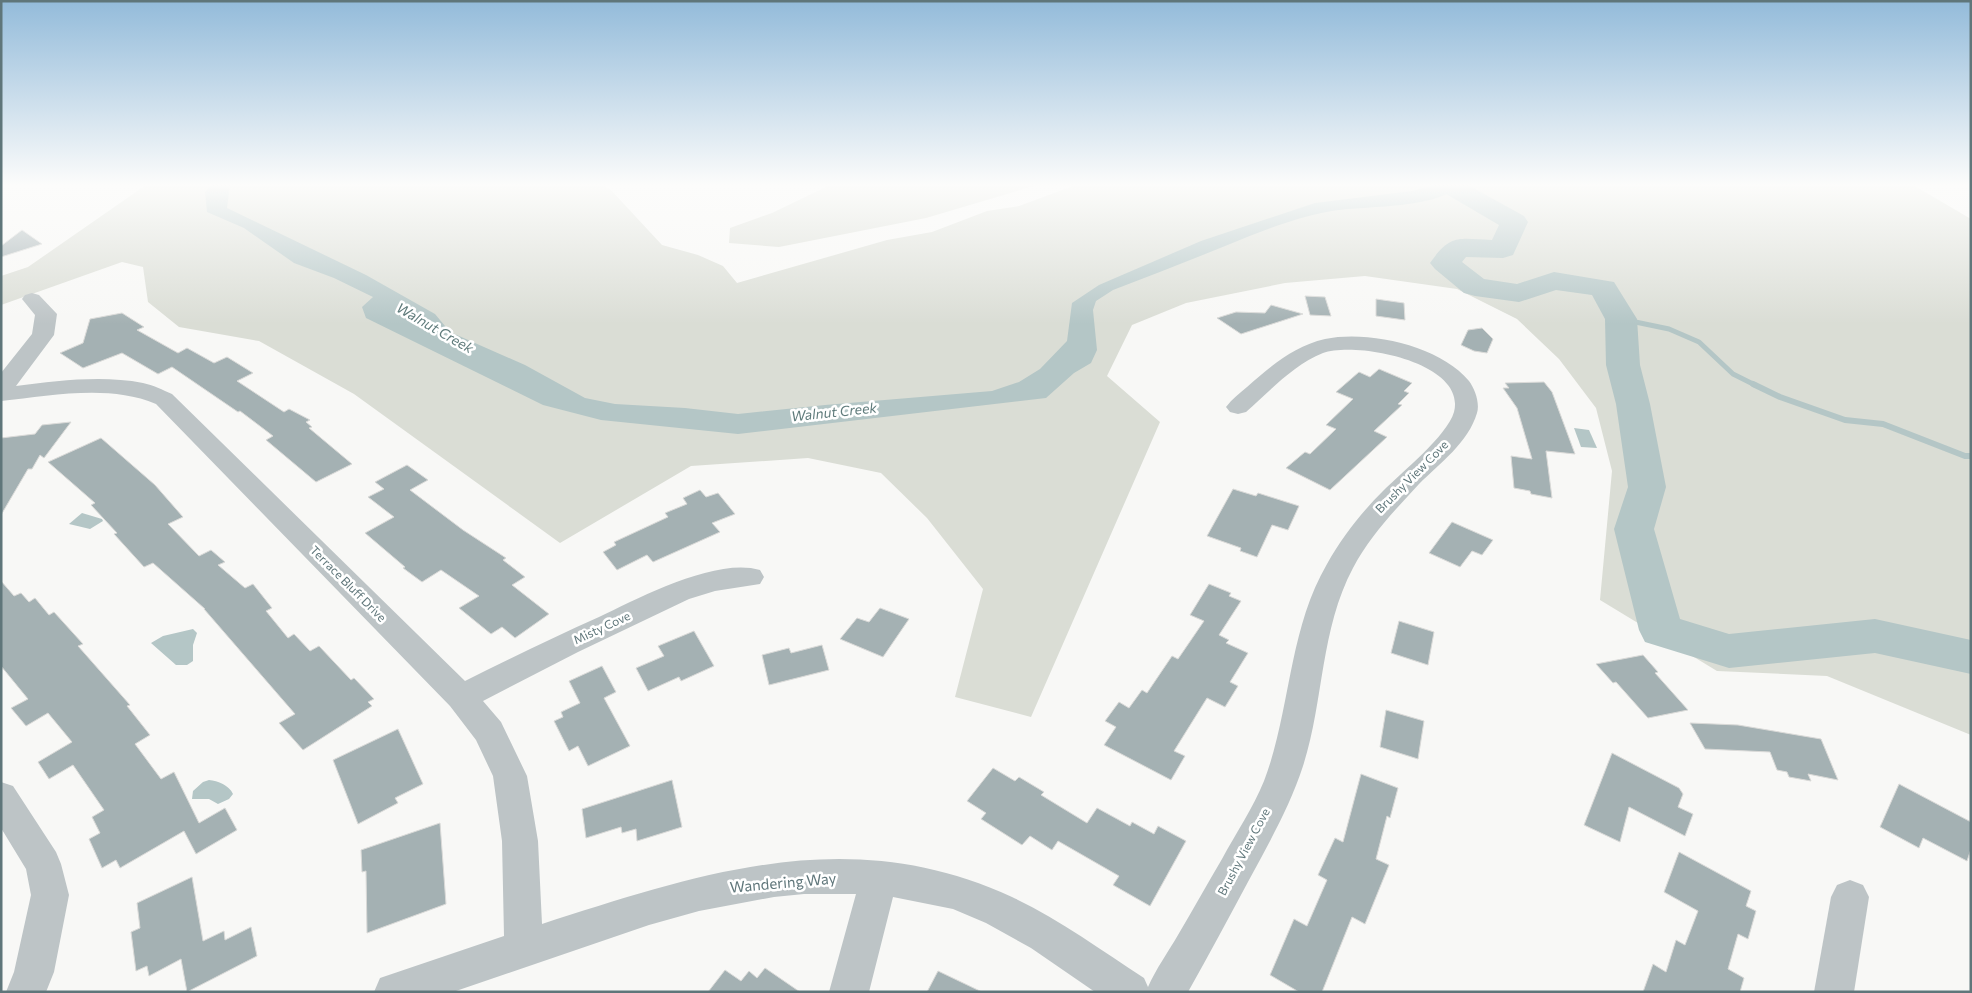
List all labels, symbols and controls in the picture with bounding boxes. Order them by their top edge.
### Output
water label: Walnut Creek [394,299,477,357]
water label: Walnut Creek [790,399,878,424]
street label: Brushy View Cove [1372,437,1450,515]
street label: Terrace Bluff Drive [308,542,390,624]
street label: Misty Cove [571,608,632,646]
street label: Brushy View Cove [1214,806,1272,898]
street label: Wandering Way [729,868,837,896]

